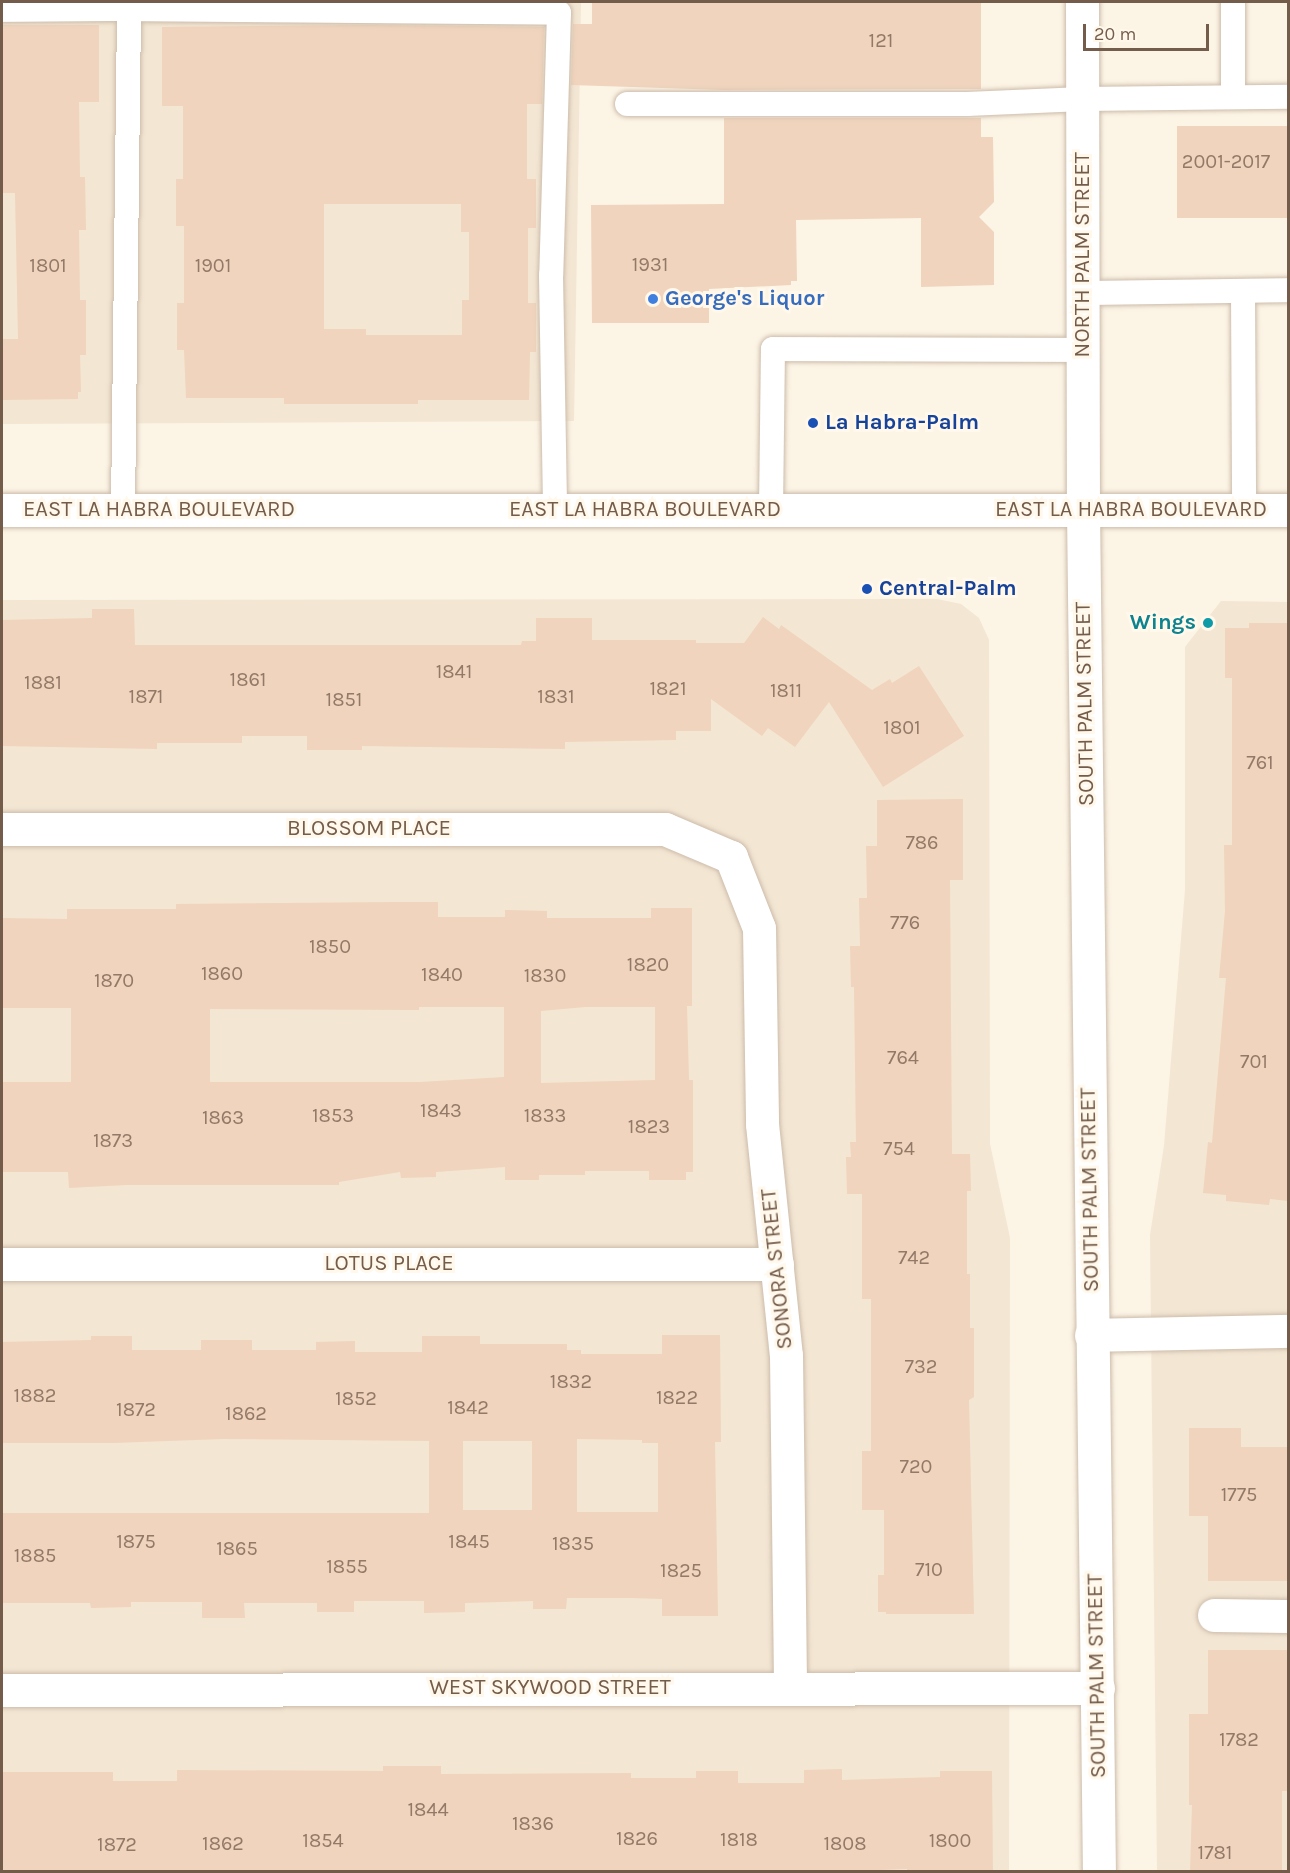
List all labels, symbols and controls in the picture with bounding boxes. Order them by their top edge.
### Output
scale bar [1086,12,1212,50]
text: 20 m [1094,23,1136,45]
house number: 121 [869,28,893,52]
house number: 2001-2017 [1182,149,1270,173]
street label: NORTH PALM STREET [1070,152,1096,358]
house number: 1931 [632,252,668,276]
house number: 1801 [29,253,67,277]
house number: 1901 [195,253,231,277]
place label: George's Liquor [665,286,824,312]
marker: George's Liquor [646,292,660,306]
place label: La Habra-Palm [825,410,979,436]
marker: La Habra-Palm [806,416,820,430]
street label: EAST LA HABRA BOULEVARD [23,497,295,523]
street label: EAST LA HABRA BOULEVARD [509,497,781,523]
street label: EAST LA HABRA BOULEVARD [995,497,1267,523]
place label: Central-Palm [879,576,1017,602]
marker: Central-Palm [860,582,874,596]
street label: SOUTH PALM STREET [1070,602,1100,806]
place label: Wings [1130,610,1196,636]
marker: Wings [1201,616,1215,630]
house number: 1841 [436,659,472,683]
house number: 1861 [230,667,266,691]
house number: 1881 [24,670,62,694]
house number: 1821 [649,676,687,700]
house number: 1811 [770,678,802,702]
house number: 1871 [129,684,163,708]
house number: 1831 [537,684,575,708]
house number: 1851 [326,687,362,711]
house number: 1801 [883,715,921,739]
house number: 761 [1246,750,1274,774]
street label: BLOSSOM PLACE [287,816,451,842]
house number: 786 [905,830,939,854]
house number: 776 [890,910,920,934]
house number: 1850 [309,934,351,958]
house number: 1820 [627,952,669,976]
house number: 1860 [201,961,243,985]
house number: 1840 [421,962,463,986]
house number: 1830 [524,963,566,987]
house number: 1870 [94,968,134,992]
house number: 764 [887,1045,919,1069]
house number: 701 [1240,1049,1268,1073]
street label: SOUTH PALM STREET [1075,1088,1105,1292]
house number: 1843 [420,1098,462,1122]
house number: 1853 [312,1103,354,1127]
house number: 1833 [524,1103,566,1127]
house number: 1863 [202,1105,244,1129]
house number: 1823 [628,1114,670,1138]
house number: 1873 [93,1128,133,1152]
house number: 754 [883,1136,915,1160]
street label: SONORA STREET [755,1187,799,1351]
house number: 742 [898,1245,930,1269]
street label: LOTUS PLACE [324,1251,454,1277]
house number: 732 [905,1354,937,1378]
house number: 1832 [550,1369,592,1393]
house number: 1882 [14,1383,56,1407]
house number: 1822 [656,1385,698,1409]
house number: 1852 [335,1386,377,1410]
house number: 1842 [447,1395,489,1419]
house number: 1872 [116,1397,156,1421]
house number: 1862 [225,1401,267,1425]
house number: 720 [900,1454,932,1478]
house number: 1775 [1221,1482,1257,1506]
house number: 1875 [116,1529,156,1553]
house number: 1845 [448,1529,490,1553]
house number: 1835 [552,1531,594,1555]
house number: 1865 [216,1536,258,1560]
house number: 1885 [14,1543,56,1567]
house number: 1855 [326,1554,368,1578]
house number: 710 [915,1557,943,1581]
house number: 1825 [660,1558,702,1582]
street label: SOUTH PALM STREET [1082,1574,1112,1778]
street label: WEST SKYWOOD STREET [429,1675,671,1701]
house number: 1782 [1219,1727,1259,1751]
house number: 1844 [407,1797,449,1821]
house number: 1836 [512,1811,554,1835]
house number: 1826 [616,1826,658,1850]
house number: 1818 [720,1827,758,1851]
house number: 1854 [302,1828,344,1852]
house number: 1800 [929,1828,971,1852]
house number: 1862 [202,1831,244,1855]
house number: 1808 [823,1831,867,1855]
house number: 1872 [97,1832,137,1856]
house number: 1781 [1198,1840,1232,1864]

